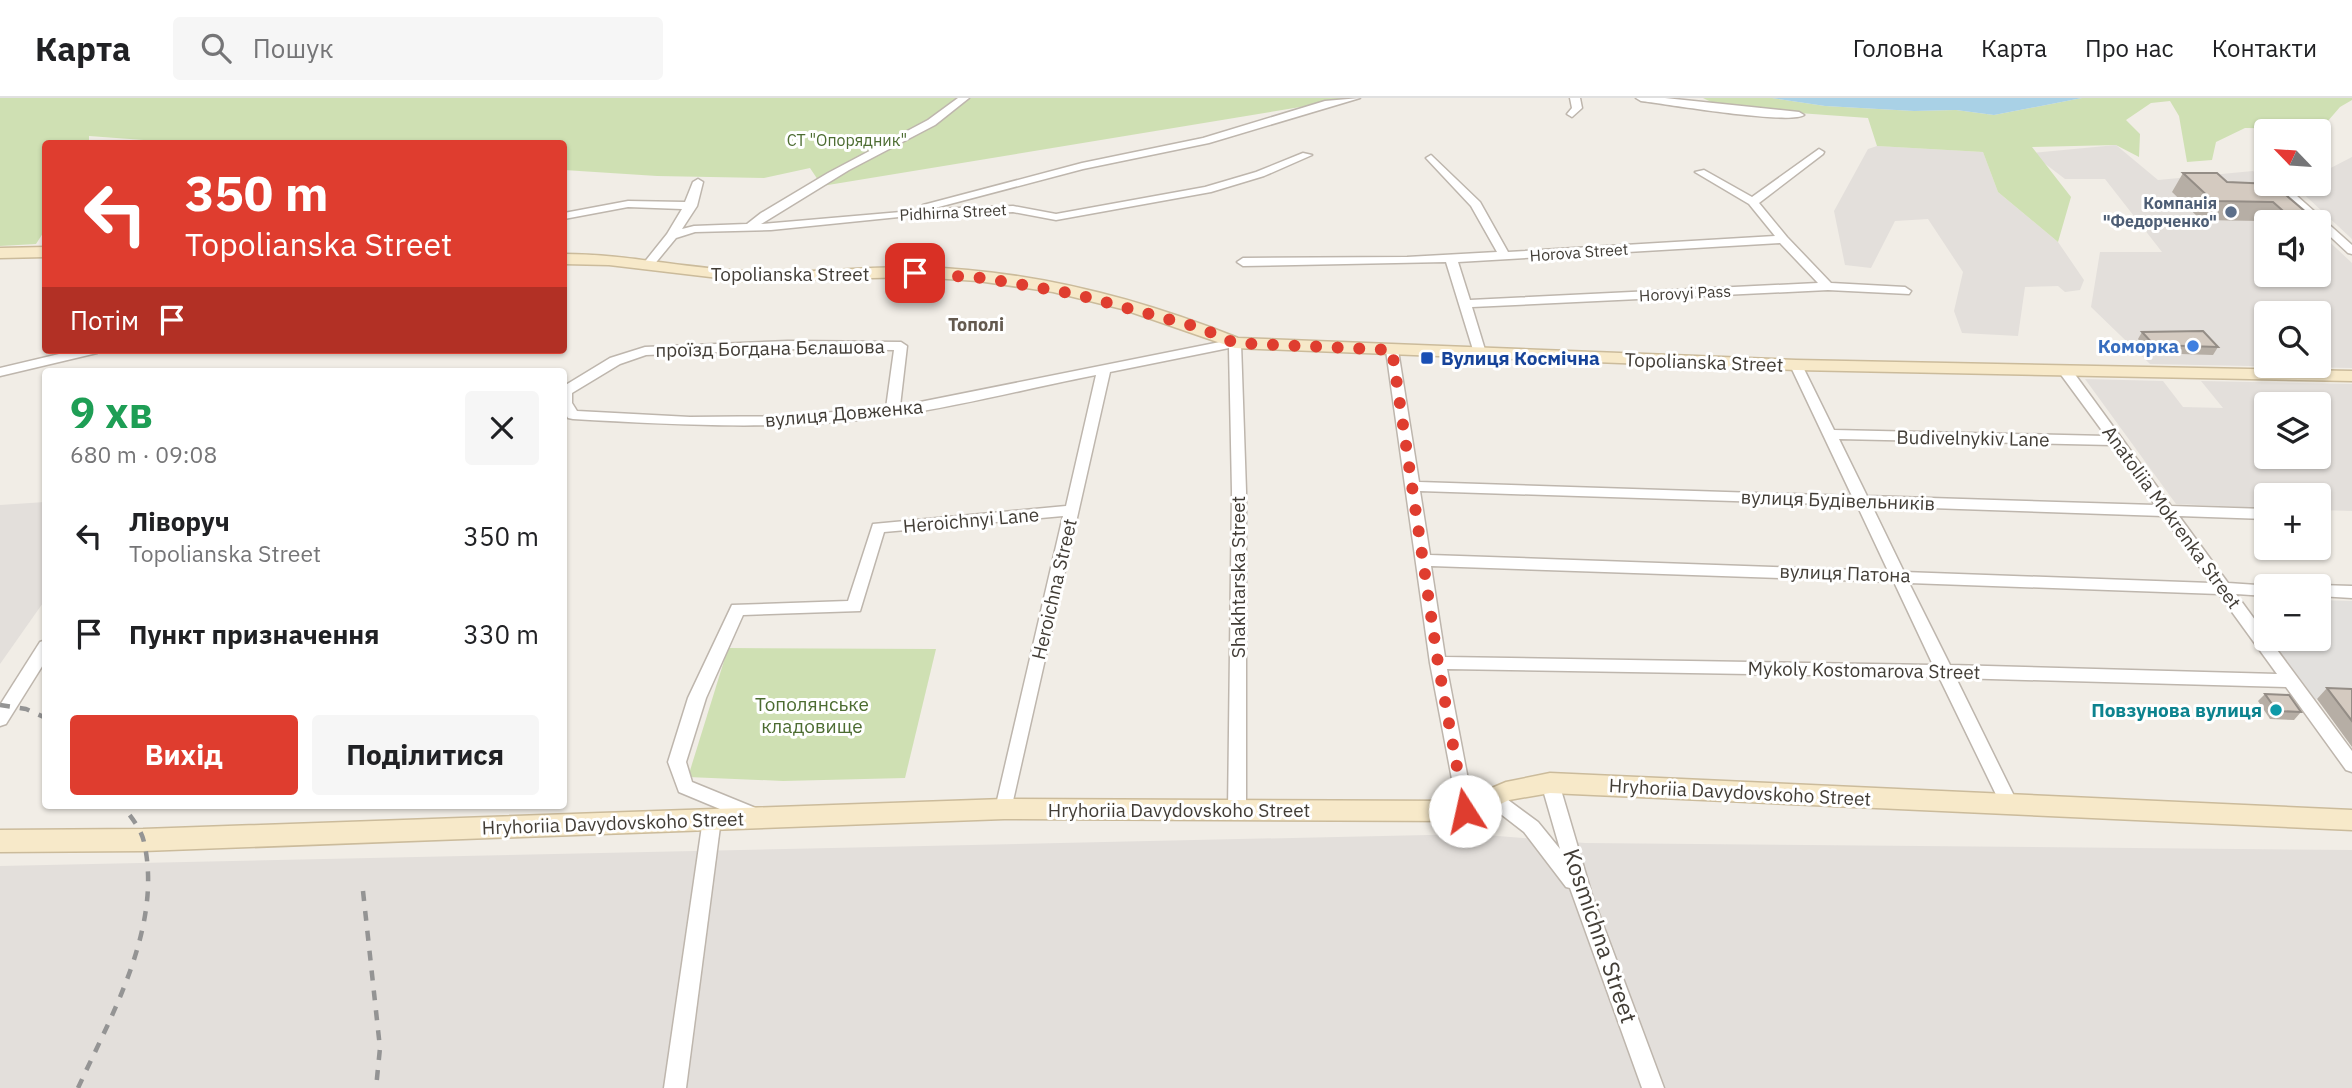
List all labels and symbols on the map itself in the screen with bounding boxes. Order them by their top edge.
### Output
north arrow [2254,119,2331,196]
park label: СТ "Опорядник" [787,130,907,150]
place label: Компанія "Федорченко" [2103,193,2217,231]
street label: Pidhirna Street [899,199,1007,225]
marker: Компанія "Федорченко" [2223,204,2239,220]
street label: Horova Street [1529,239,1629,265]
pin [885,243,945,303]
street label: Topolianska Street [711,262,869,286]
street label: Horovyi Pass [1638,281,1732,305]
district label: Тополі [948,313,1004,336]
street label: проїзд Богдана Бєлашова [655,334,885,362]
place label: Коморка [2098,334,2179,358]
marker: Коморка [2185,338,2201,354]
place label: Вулиця Космічна [1441,346,1600,370]
street label: Topolianska Street [1624,347,1784,377]
marker: Вулиця Космічна [1419,350,1435,366]
street label: вулиця Довженка [764,394,924,432]
street label: Anatoliia Mokrenka Street [2097,421,2247,613]
street label: Budivelnykiv Lane [1896,425,2050,451]
street label: вулиця Будівельників [1740,485,1936,515]
street label: Shakhtarska Street [1226,496,1250,658]
street label: Heroichnyi Lane [902,502,1040,538]
street label: Heroichna Street [1026,516,1082,662]
street label: вулиця Патона [1779,559,1911,587]
street label: Mykoly Kostomarova Street [1747,656,1981,684]
park label: Тополянське кладовище [755,692,869,738]
place label: Повзунова вулиця [2091,698,2262,722]
marker: Повзунова вулиця [2268,702,2284,718]
street label: Hryhoriia Davydovskoho Street [1608,773,1872,811]
position arrow [1428,774,1502,848]
street label: Hryhoriia Davydovskoho Street [1048,798,1310,822]
street label: Hryhoriia Davydovskoho Street [481,806,745,840]
street label: Kosmichna Street [1557,845,1645,1027]

